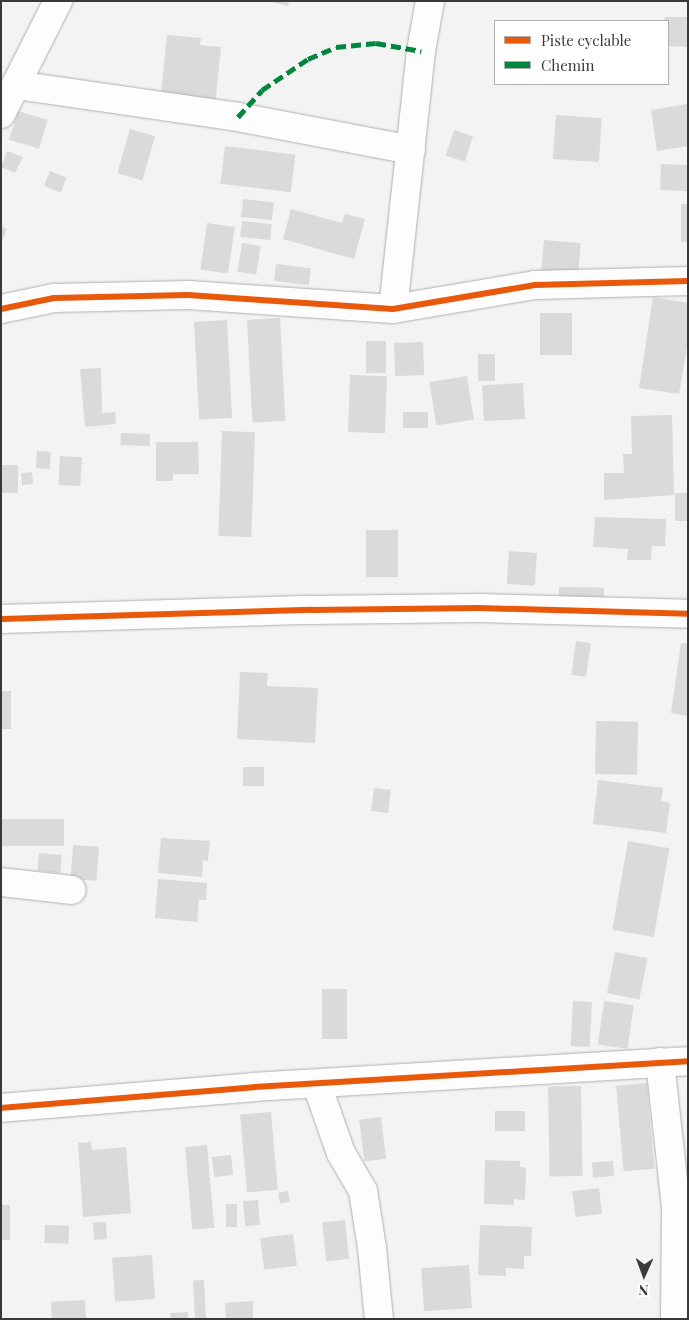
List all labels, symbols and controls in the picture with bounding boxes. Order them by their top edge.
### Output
legend [494,20,669,85]
text: Piste cyclable [541,30,631,50]
text: Chemin [541,55,594,75]
north arrow [619,1250,669,1300]
text: N [638,1281,649,1300]

